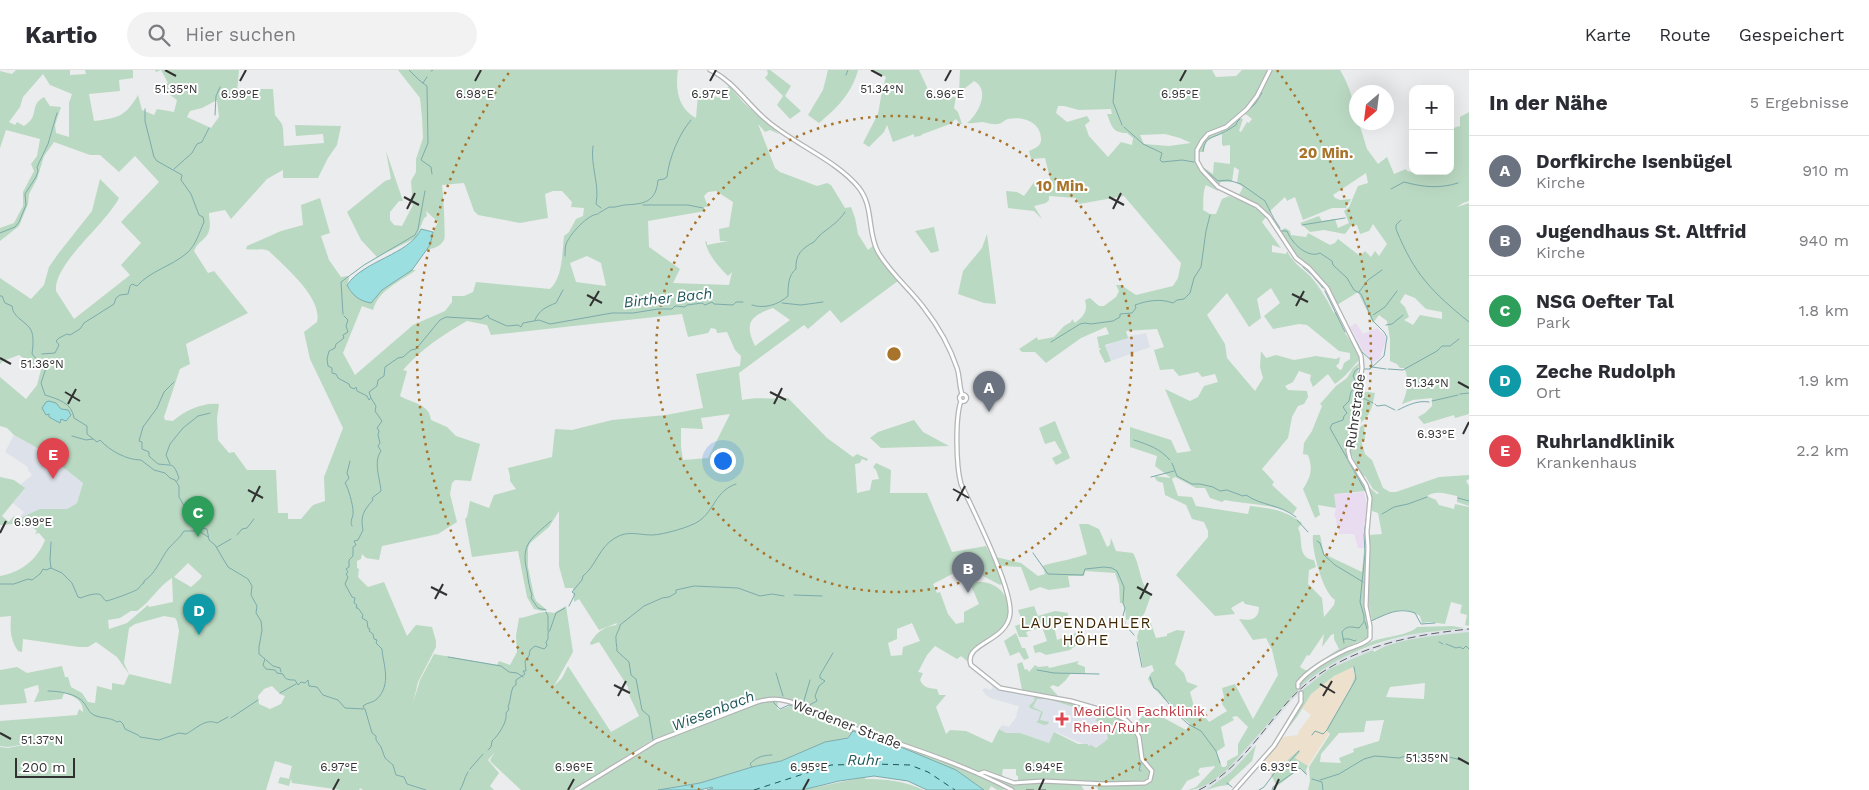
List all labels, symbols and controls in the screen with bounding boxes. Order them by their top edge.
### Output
search box [127,12,477,57]
text: Kartio [25,21,97,49]
icon: search [145,21,173,49]
text: Hier suchen [185,23,296,46]
text: Karte [1585,24,1631,45]
text: Route [1659,24,1711,45]
text: Gespeichert [1739,24,1844,45]
text: 51.35°N [154,82,198,96]
text: 51.34°N [860,82,904,96]
north arrow [1349,85,1394,130]
map controls [1409,85,1454,175]
button: + [1409,85,1454,130]
text: 6.99°E [221,87,260,101]
text: 6.98°E [456,87,495,101]
text: 6.97°E [691,87,729,101]
text: 6.96°E [926,87,965,101]
text: 6.95°E [1161,87,1199,101]
text: In der Nähe [1489,90,1608,115]
text: 5 Ergebnisse [1750,93,1849,112]
button: − [1409,130,1454,175]
text: 20 Min. [1299,144,1353,162]
text: Dorfkirche Isenbügel [1536,150,1732,173]
text: A [1500,161,1510,180]
text: 910 m [1802,161,1849,180]
text: Kirche [1536,173,1585,192]
text: 10 Min. [1036,177,1088,195]
text: Jugendhaus St. Altfrid [1536,220,1746,243]
text: B [1500,231,1510,250]
text: 940 m [1799,231,1849,250]
text: Kirche [1536,243,1585,262]
water label: Birther Bach [623,284,713,312]
text: NSG Oefter Tal [1536,290,1674,313]
text: C [1500,301,1510,320]
text: 1.8 km [1799,301,1849,320]
text: Park [1536,313,1570,332]
centre of rings [885,345,903,363]
text: 51.36°N [20,357,64,371]
text: Zeche Rudolph [1536,360,1676,383]
pin: A [973,371,1005,412]
text: D [1499,371,1511,390]
text: 1.9 km [1799,371,1849,390]
street label: Ruhrstraße [1342,373,1368,449]
text: 51.34°N [1405,376,1449,390]
text: Ort [1536,383,1561,402]
text: 6.93°E [1417,427,1455,441]
text: Ruhrlandklinik [1536,430,1674,453]
pin: E [37,438,69,479]
text: E [1500,441,1510,460]
text: 2.2 km [1796,441,1849,460]
your location [710,448,736,474]
text: Krankenhaus [1536,453,1637,472]
pin: C [182,496,214,537]
text: 6.99°E [14,515,53,529]
pin: B [952,552,984,593]
pin: D [183,594,215,635]
district label: LAUPENDAHLER HÖHE [1021,614,1151,649]
water label: Wiesenbach [669,687,757,735]
street label: Werdener Straße [790,696,904,752]
place label: MediClin Fachklinik Rhein/Ruhr [1073,703,1205,735]
marker: MediClin Fachklinik Rhein/Ruhr [1055,712,1069,726]
text: 51.37°N [21,733,63,747]
water label: Ruhr [847,751,882,769]
text: 51.35°N [1405,751,1449,765]
scale bar [15,755,75,778]
text: 200 m [22,759,66,775]
text: 6.97°E [320,760,358,774]
text: 6.96°E [555,760,594,774]
text: 6.95°E [790,760,828,774]
text: 6.94°E [1025,760,1064,774]
text: 6.93°E [1260,760,1298,774]

